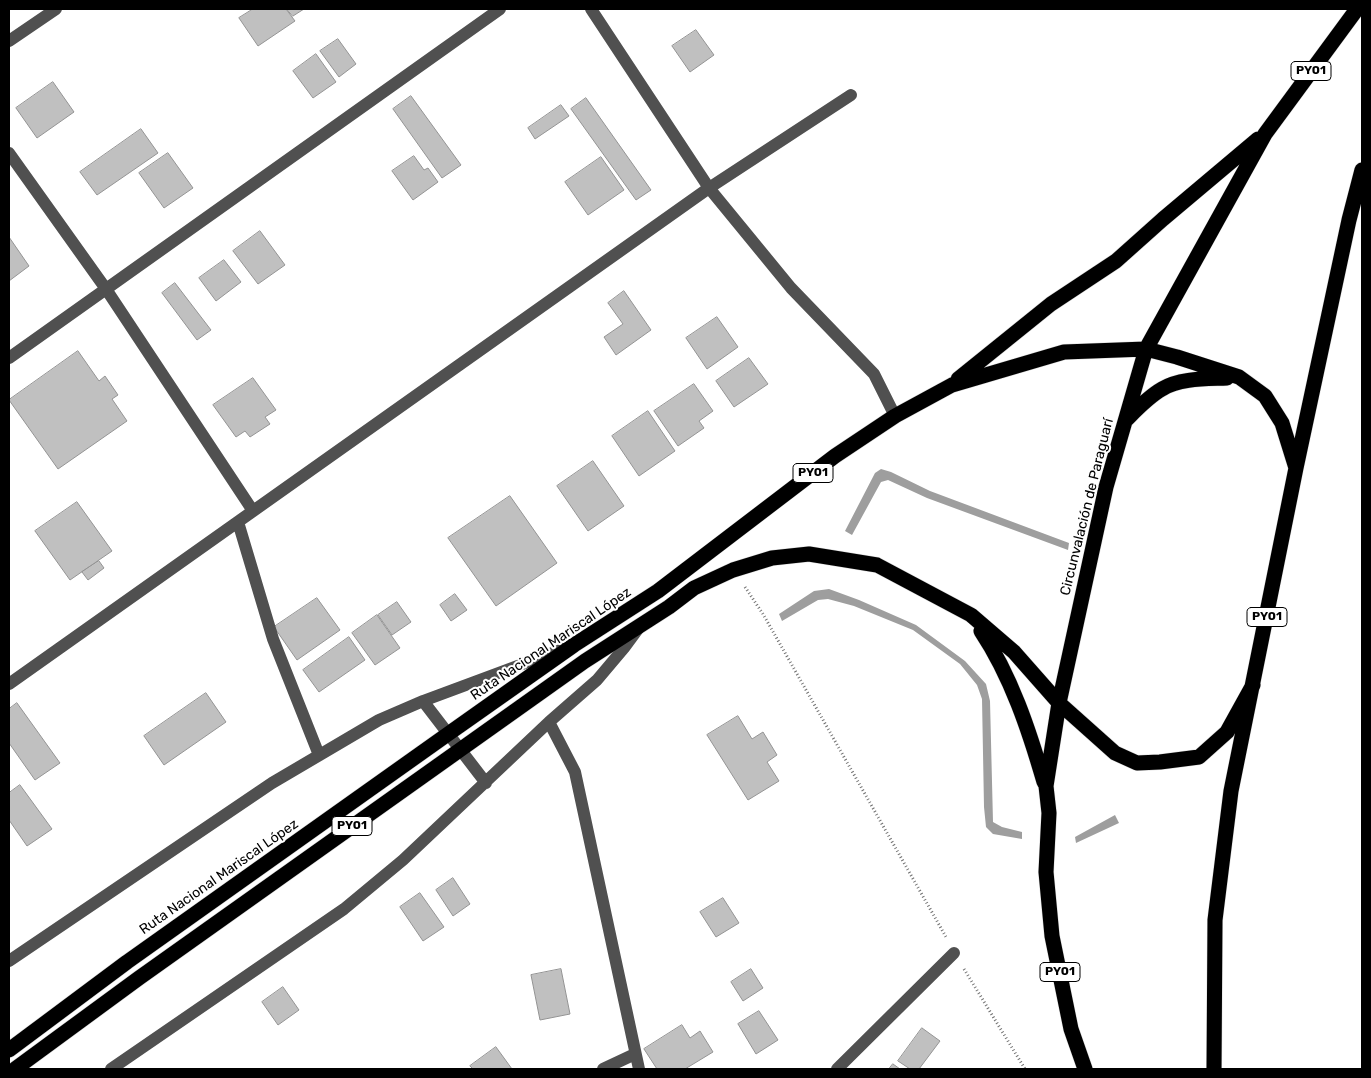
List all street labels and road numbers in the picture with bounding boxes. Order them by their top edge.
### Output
road number: PY01 [1291,61,1331,80]
street label: Circunvalación de Paraguarí [1057,417,1117,597]
road number: PY01 [793,463,833,482]
street label: Ruta Nacional Mariscal López [468,584,634,704]
road number: PY01 [1247,608,1287,626]
street label: Ruta Nacional Mariscal López [136,816,302,938]
road number: PY01 [332,816,372,836]
road number: PY01 [1040,962,1080,982]

